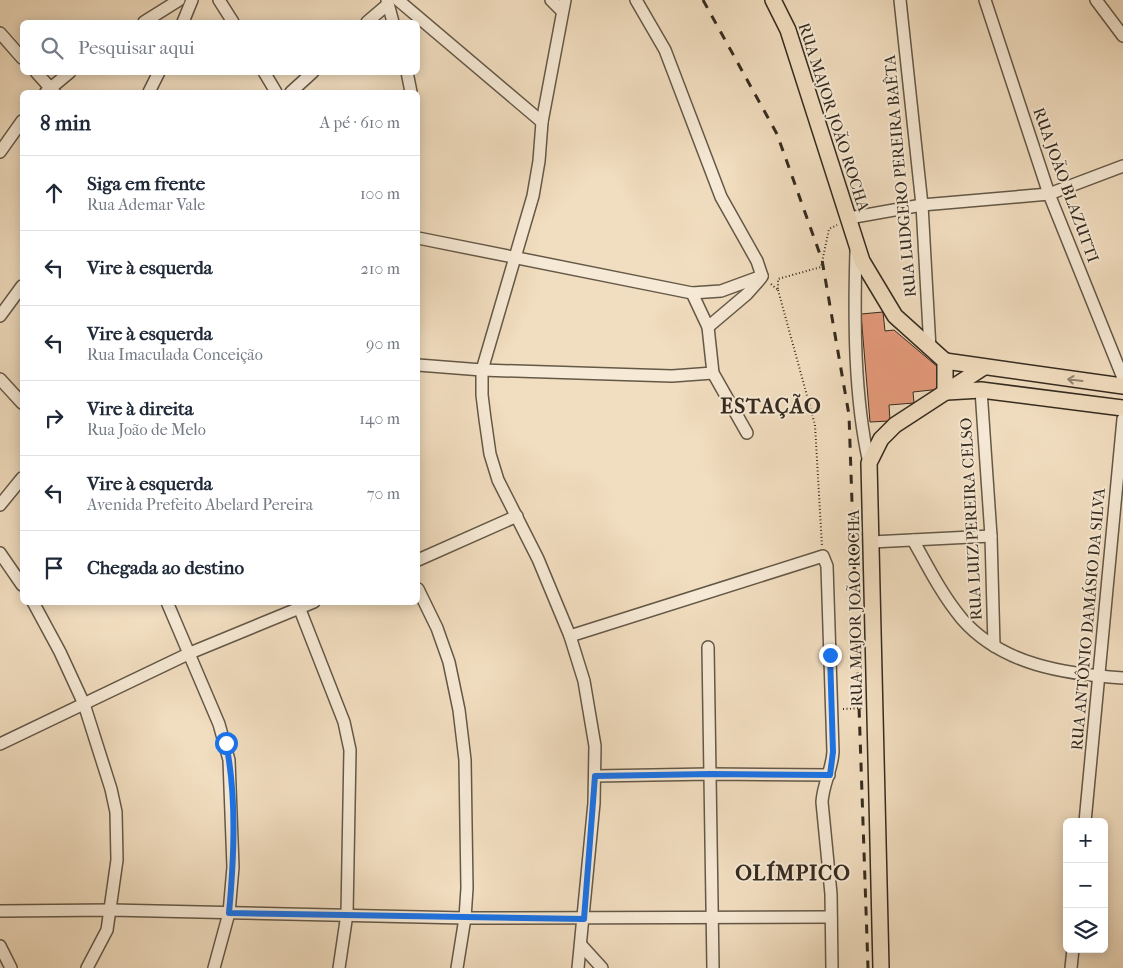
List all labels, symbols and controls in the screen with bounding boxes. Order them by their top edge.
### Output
search box [20,20,420,75]
street label: RUA MAJOR JOÃO ROCHA [794,20,874,214]
icon: search [38,34,66,62]
text: Pesquisar aqui [78,37,195,59]
street label: RUA LUDGERO PEREIRA BAÊTA [879,53,920,298]
street label: RUA JOÃO BLAZUTTI [1029,105,1103,265]
text: 8 min [40,111,91,135]
text: A pé · 610 m [320,113,400,132]
text: Siga em frente [87,173,205,195]
icon: ahead [40,179,68,207]
text: 100 m [360,184,400,203]
text: Rua Ademar Vale [87,195,205,214]
icon: left [40,254,68,282]
text: Vire à esquerda [87,257,213,279]
text: 210 m [361,259,400,278]
text: Vire à esquerda [87,323,213,345]
icon: left [40,329,68,357]
text: 90 m [366,334,400,353]
text: Rua Imaculada Conceição [87,345,263,364]
one-way arrow [1067,375,1083,385]
district label: ESTAÇÃO [720,393,822,419]
text: Vire à direita [87,398,194,420]
icon: right [40,404,68,432]
text: 140 m [359,409,400,428]
street label: RUA LUIZ PEREIRA CELSO [956,417,986,621]
text: Rua João de Melo [87,420,206,439]
text: Vire à esquerda [87,473,213,495]
icon: left [40,479,68,507]
text: 70 m [367,484,400,503]
street label: RUA ANTÔNIO DAMÁSIO DA SILVA [1066,486,1109,751]
text: Avenida Prefeito Abelard Pereira [87,495,313,514]
street label: RUA MAJOR JOÃO ROCHA [844,509,866,707]
icon: arrive [40,554,68,582]
text: Chegada ao destino [87,557,244,579]
route end [819,644,842,667]
route start [215,732,238,755]
map controls [1063,818,1108,953]
button: + [1063,818,1108,863]
district label: OLÍMPICO [735,860,851,885]
button: − [1063,863,1108,908]
button: layers [1063,908,1108,953]

